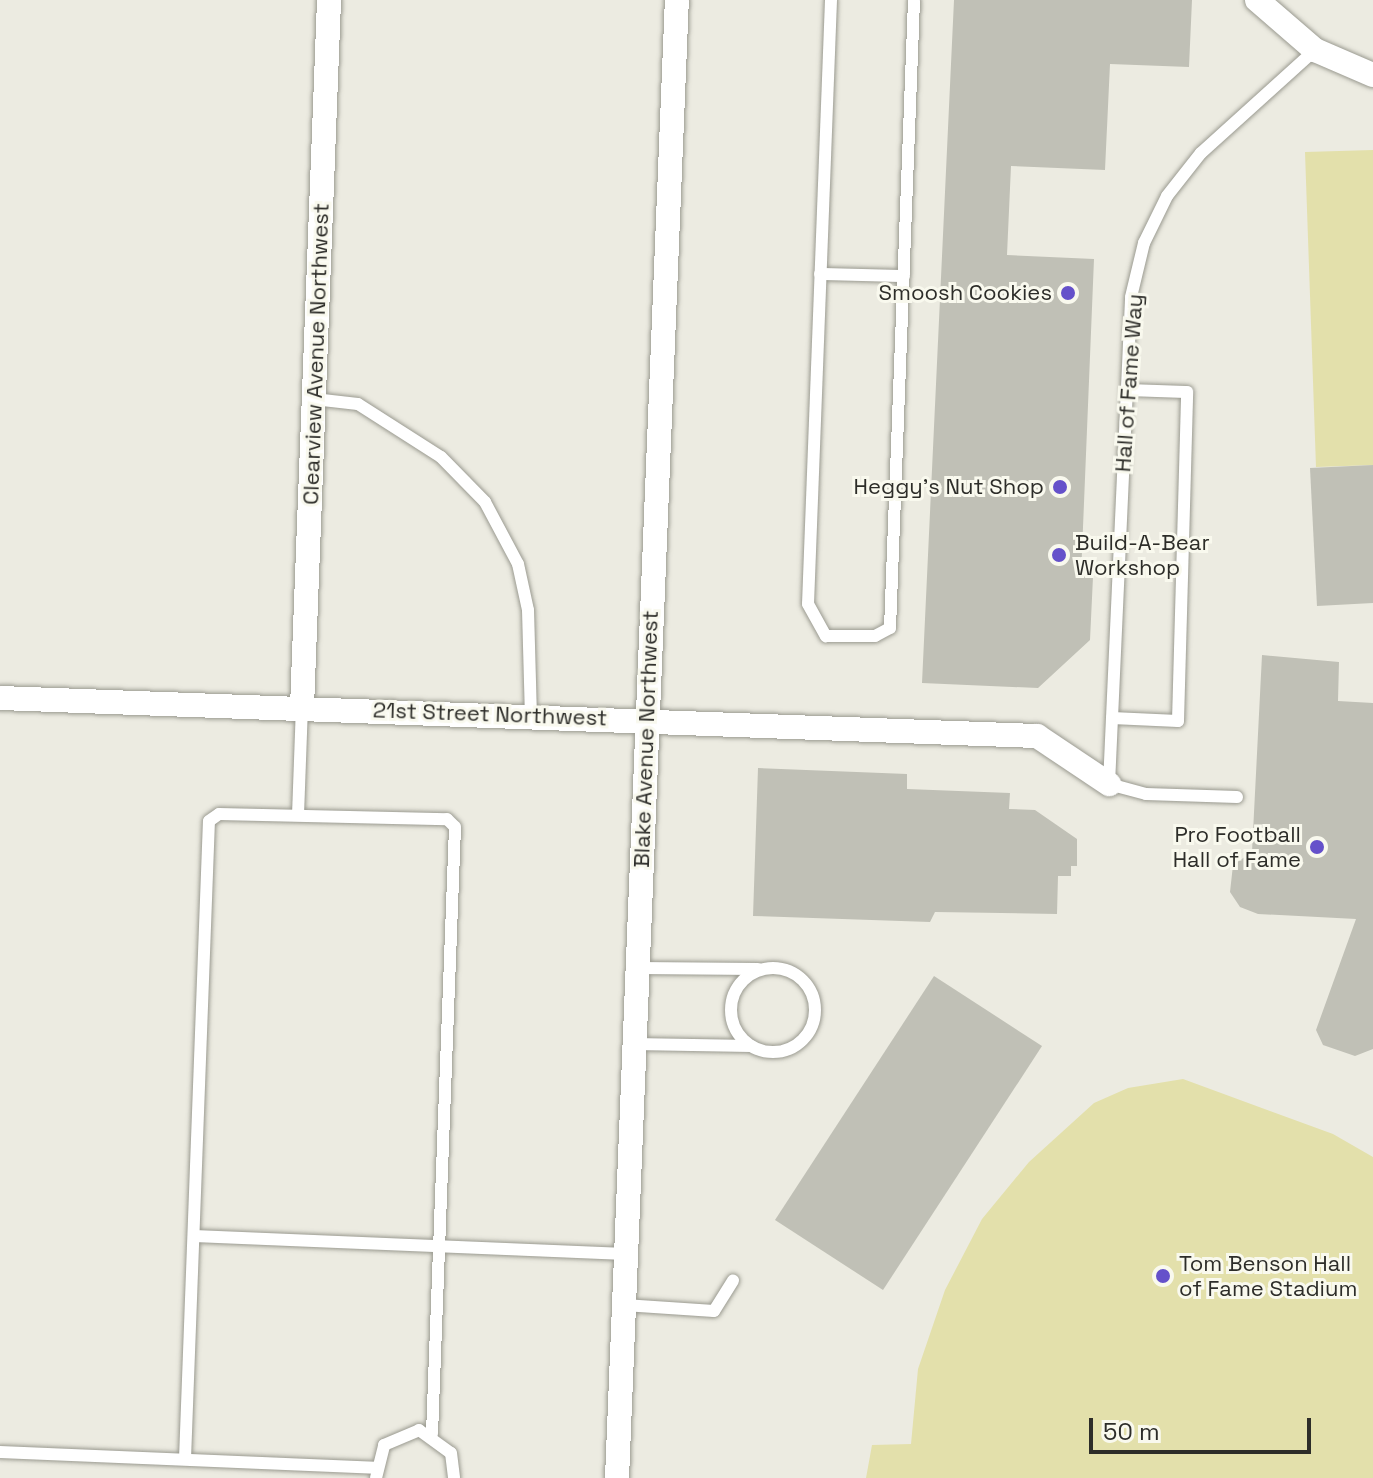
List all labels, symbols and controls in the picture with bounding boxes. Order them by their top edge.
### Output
street label: Clearview Avenue Northwest [298,203,334,505]
place label: Smoosh Cookies [879,280,1052,306]
marker: Smoosh Cookies [1059,284,1077,302]
street label: Hall of Fame Way [1110,293,1148,473]
place label: Heggy's Nut Shop [854,474,1044,500]
marker: Heggy's Nut Shop [1051,478,1069,496]
place label: Build-A-Bear Workshop [1075,529,1210,580]
marker: Build-A-Bear Workshop [1050,546,1068,564]
street label: Blake Avenue Northwest [628,610,664,868]
street label: 21st Street Northwest [372,697,608,731]
place label: Pro Football Hall of Fame [1173,821,1301,872]
marker: Pro Football Hall of Fame [1308,838,1326,856]
place label: Tom Benson Hall of Fame Stadium [1179,1250,1357,1302]
marker: Tom Benson Hall of Fame Stadium [1154,1267,1172,1285]
scale bar [1093,1402,1315,1452]
text: 50 m [1103,1416,1160,1447]

